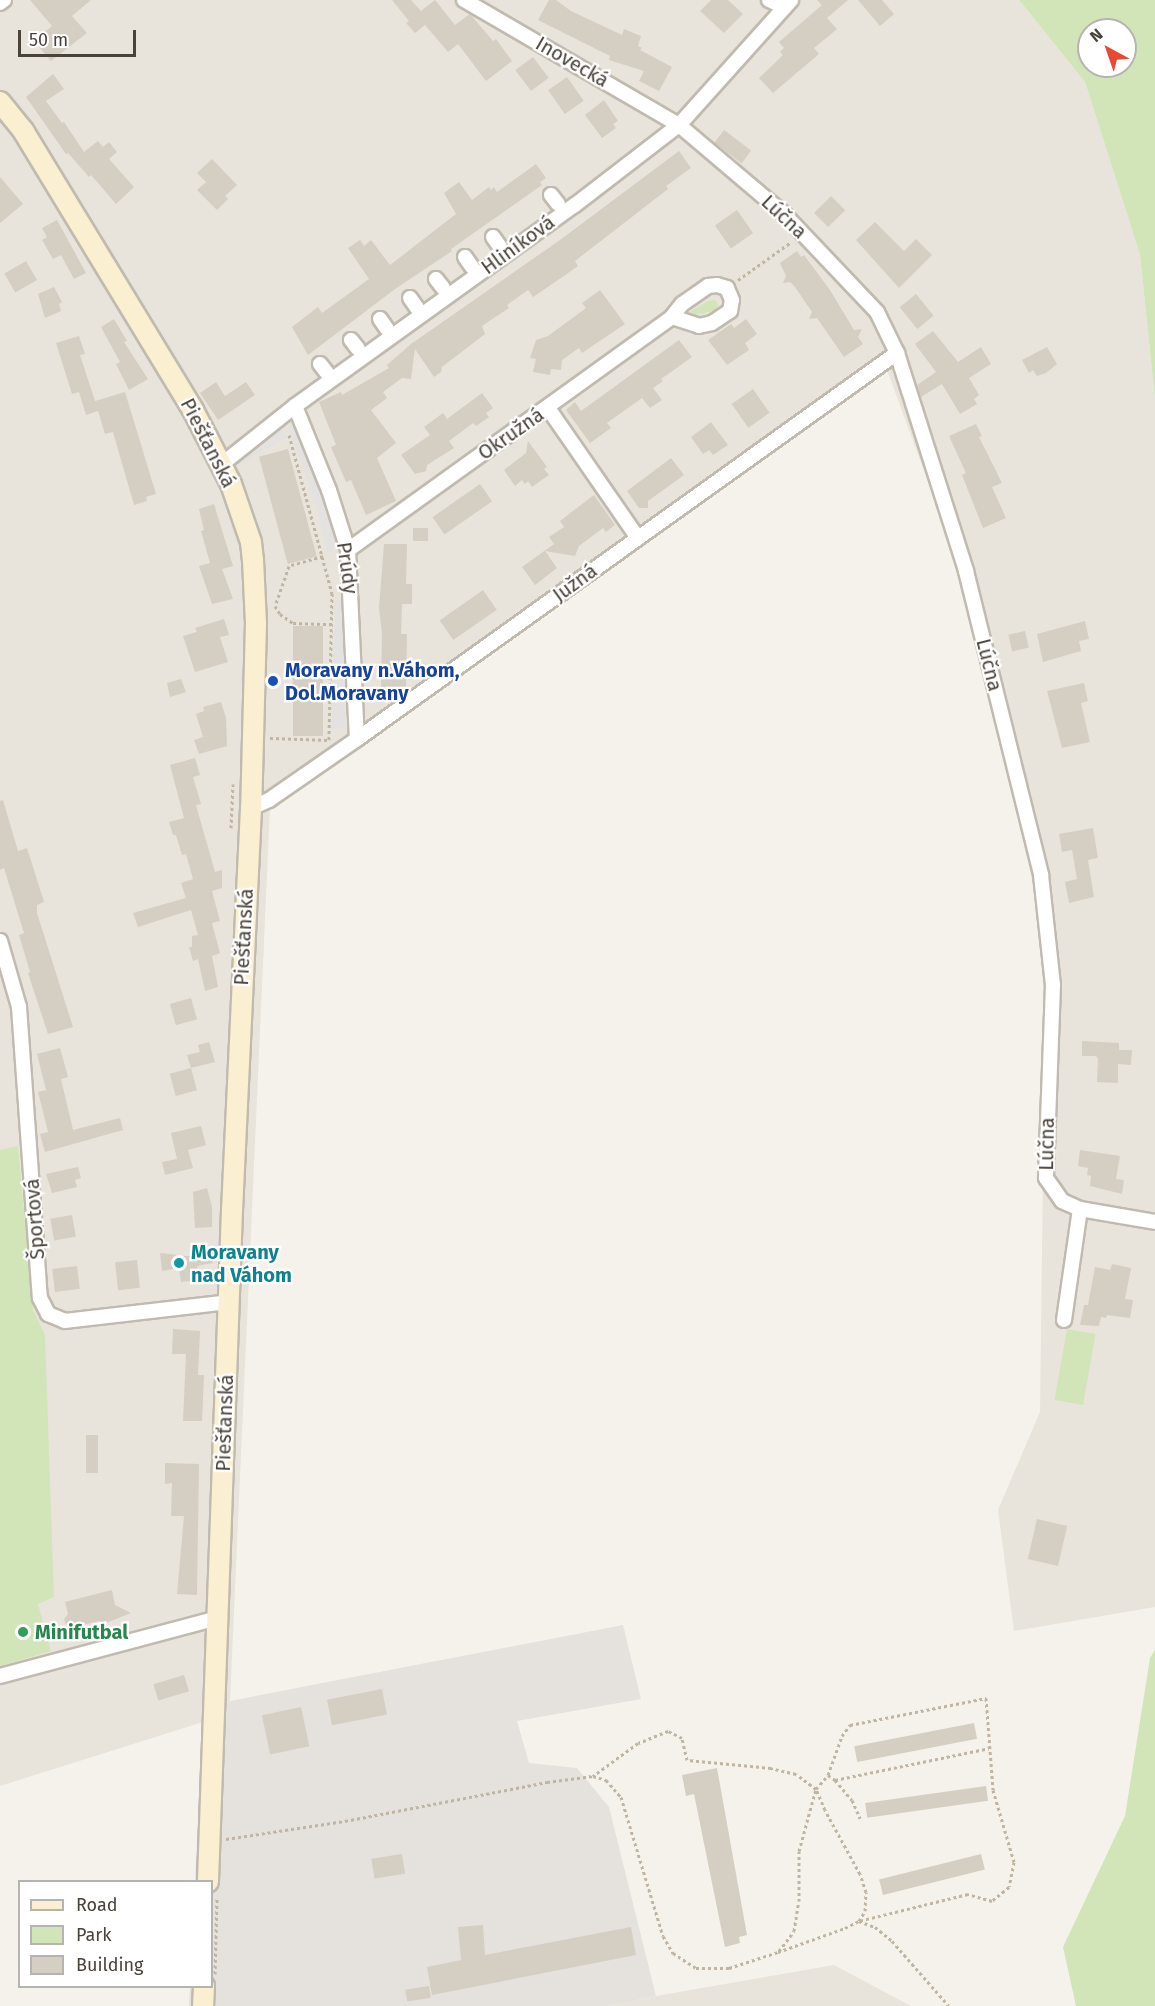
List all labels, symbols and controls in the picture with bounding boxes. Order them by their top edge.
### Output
scale bar [21,18,140,56]
north arrow [1077,18,1137,78]
text: N [1086,25,1107,46]
text: 50 m [29,29,68,51]
street label: Inovecká [531,32,613,92]
street label: Lúčna [756,190,812,244]
street label: Hliníková [477,210,559,280]
street label: Piešťanská [175,394,241,492]
street label: Okružná [473,403,549,465]
street label: Prúdy [331,540,363,596]
street label: Južná [548,559,602,607]
street label: Lúčna [971,636,1007,694]
place label: Moravany n.Váhom, Dol.Moravany [285,658,459,705]
marker: Moravany n.Váhom, Dol.Moravany [266,674,280,688]
street label: Piešťanská [229,888,259,986]
street label: Lúčna [1035,1117,1059,1171]
street label: Športová [20,1178,50,1260]
place label: Moravany nad Váhom [191,1240,292,1287]
marker: Moravany nad Váhom [172,1256,186,1270]
street label: Piešťanská [211,1374,239,1472]
place label: Minifutbal [35,1620,128,1644]
marker: Minifutbal [16,1625,30,1639]
legend [18,1880,213,1988]
text: Road [76,1894,118,1916]
text: Park [76,1924,111,1946]
text: Building [76,1954,143,1976]

